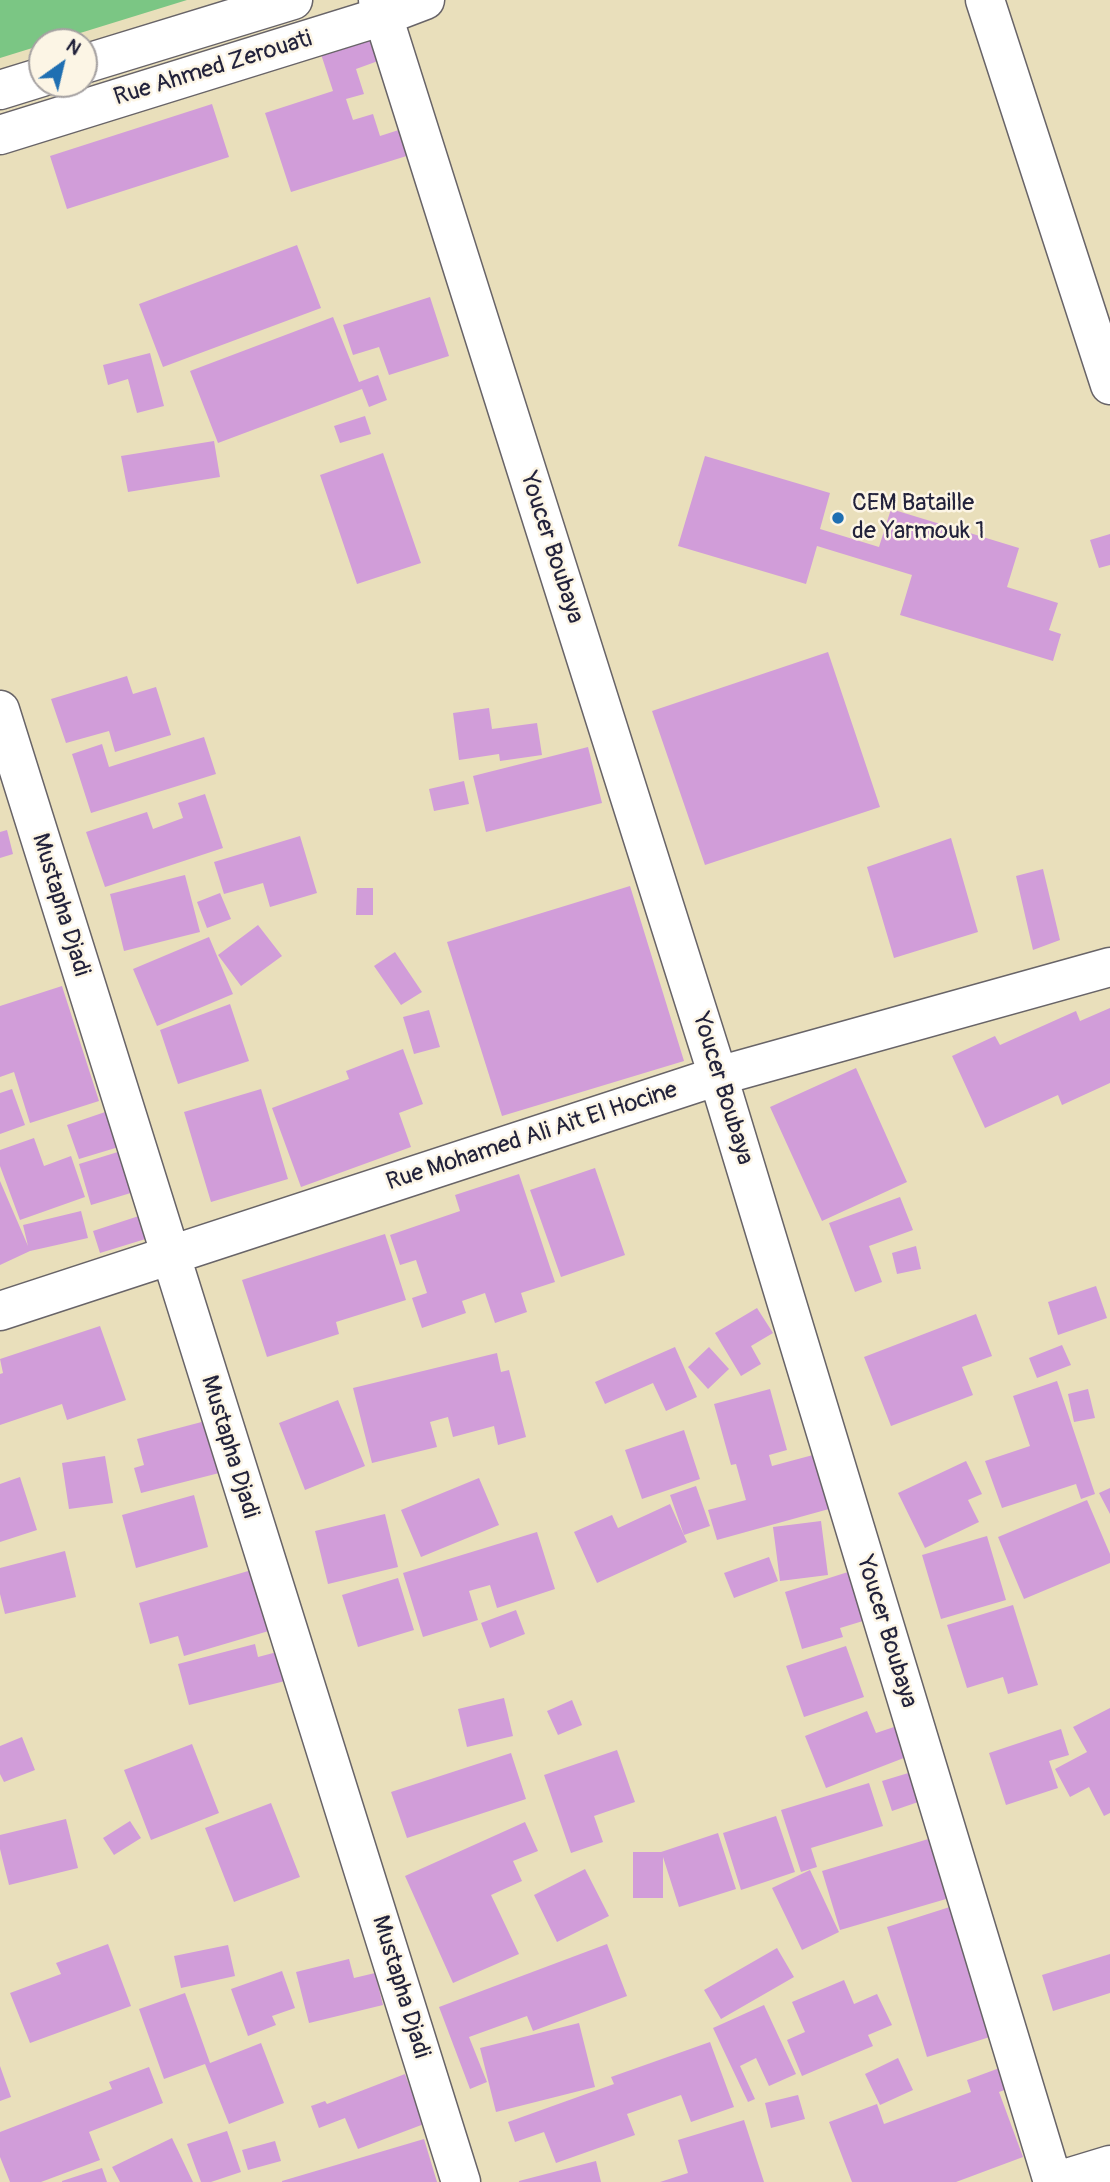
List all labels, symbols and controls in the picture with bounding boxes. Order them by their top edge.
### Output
street label: Rue Ahmed Zerouati [110,25,316,113]
north arrow [28,28,98,98]
text: N [62,34,86,61]
street label: Youcer Boubaya [513,469,589,627]
place label: CEM Bataille de Yarmouk 1 [852,490,985,546]
marker: CEM Bataille de Yarmouk 1 [830,510,846,526]
street label: Mustapha Djadi [25,830,95,980]
street label: Youcer Boubaya [685,1010,759,1168]
street label: Rue Mohamed Ali Ait El Hocine [383,1076,681,1198]
street label: Mustapha Djadi [194,1372,264,1522]
street label: Youcer Boubaya [849,1553,923,1711]
street label: Mustapha Djadi [365,1912,435,2062]

